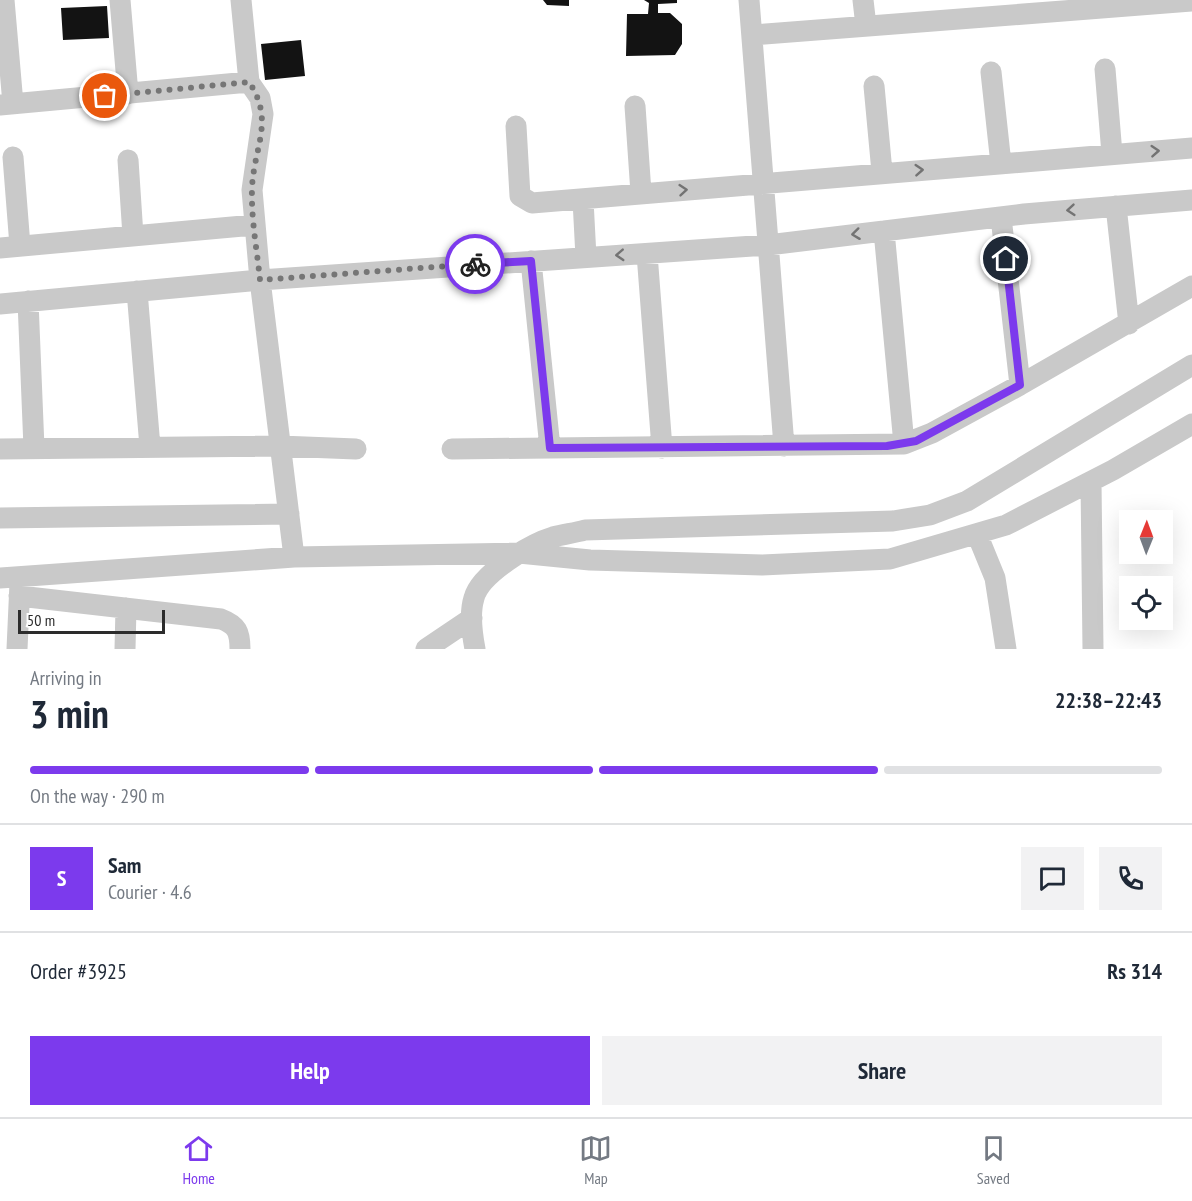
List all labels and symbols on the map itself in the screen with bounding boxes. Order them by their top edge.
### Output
pin [79,70,130,121]
one-way arrow [1151,144,1160,157]
one-way arrow [914,163,923,176]
one-way arrow [678,184,687,197]
one-way arrow [1066,203,1075,216]
one-way arrow [852,227,861,240]
pin [980,233,1031,284]
courier [445,234,505,294]
one-way arrow [616,249,625,262]
north arrow [1119,510,1173,564]
scale bar [18,607,165,634]

